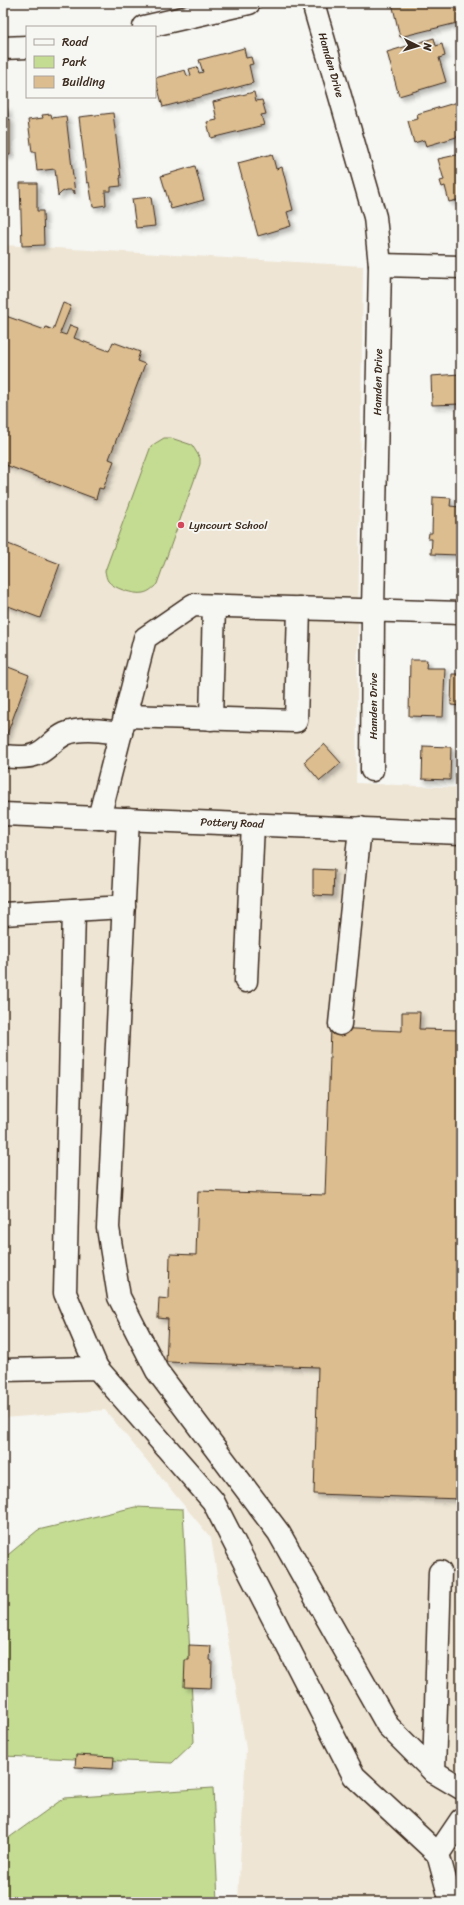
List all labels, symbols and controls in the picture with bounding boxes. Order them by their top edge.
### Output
legend [26,26,156,98]
north arrow [398,26,438,66]
street label: Hamden Drive [313,30,349,100]
text: Road [62,31,89,53]
text: N [418,41,437,52]
text: Park [62,51,87,73]
text: Building [62,71,105,93]
street label: Hamden Drive [368,348,388,416]
place label: Lyncourt School [189,516,268,535]
marker: Lyncourt School [176,520,186,530]
street label: Hamden Drive [364,672,383,739]
street label: Pottery Road [200,812,265,834]

